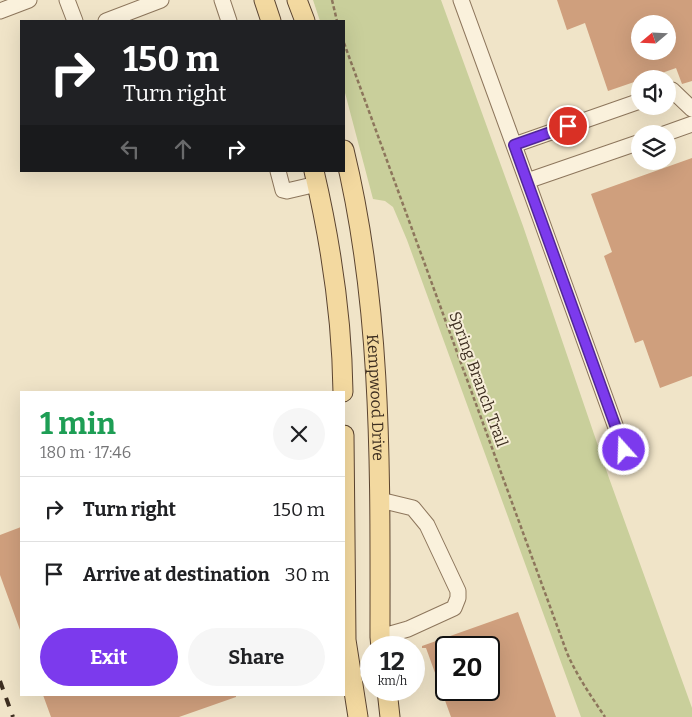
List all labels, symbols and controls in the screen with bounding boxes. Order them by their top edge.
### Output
north arrow [631,15,676,60]
map controls [631,15,676,170]
text: 150 m [123,38,219,80]
icon: right [40,40,105,105]
button: sound [631,70,676,115]
text: Turn right [123,80,226,107]
pin [547,105,589,147]
icon: arrive [554,112,582,140]
button: layers [631,125,676,170]
icon: left [116,135,144,163]
icon: ahead [169,135,197,163]
icon: right [222,135,250,163]
street label: Spring Branch Trail [445,309,512,450]
street label: Kempwood Drive [363,333,388,461]
text: 1 min [40,406,116,442]
button: close [273,408,325,460]
position arrow [597,423,649,475]
text: 180 m · 17:46 [40,443,131,462]
icon: right [40,495,68,523]
text: Turn right [83,498,176,521]
text: 150 m [273,498,325,521]
icon: arrive [40,560,68,588]
text: Arrive at destination [83,563,270,586]
text: 30 m [285,563,330,586]
button: Exit [40,628,178,686]
button: Share [188,628,325,686]
speed limit sign: 20 [435,636,500,701]
text: 12 [380,647,405,677]
text: km/h [378,674,407,688]

